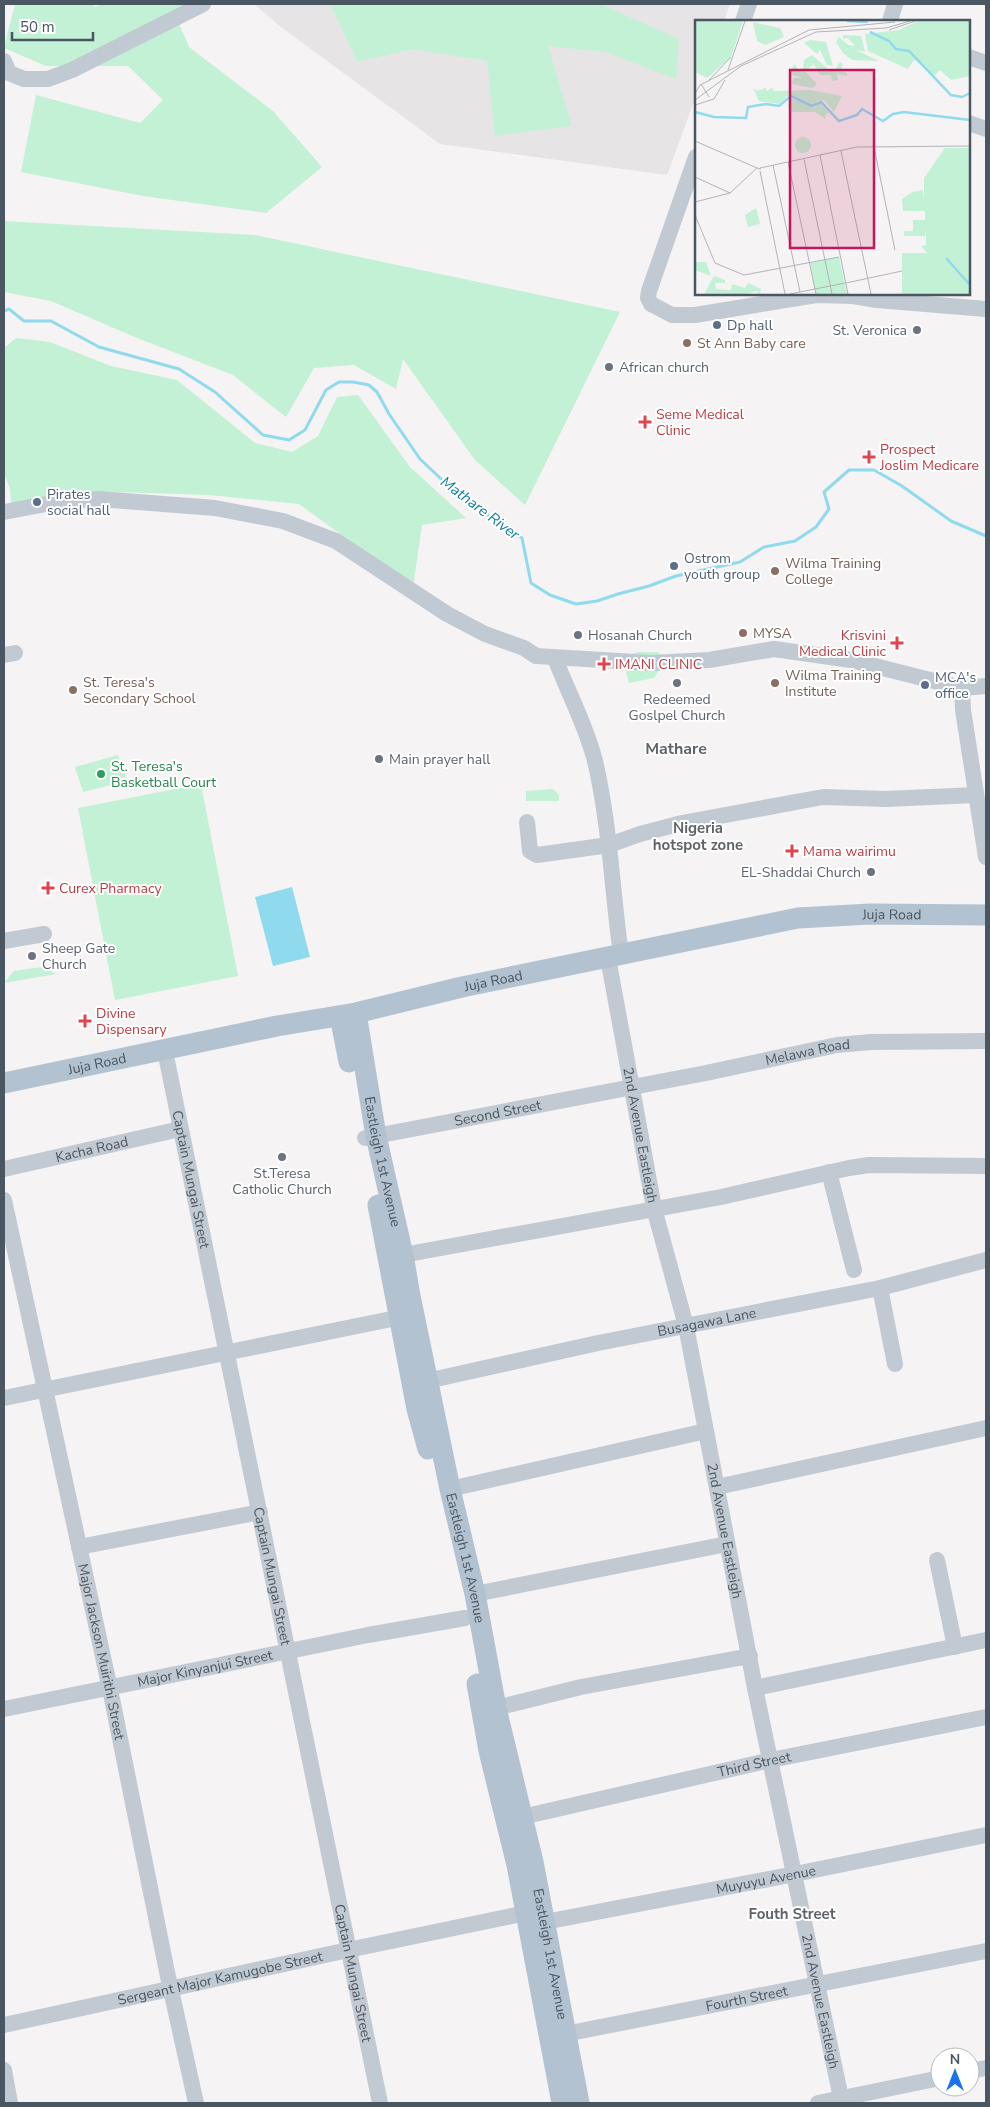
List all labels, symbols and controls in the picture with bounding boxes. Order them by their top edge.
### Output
scale bar [12,10,94,42]
text: 50 m [20,17,55,37]
inset map [695,20,970,295]
place label: Dp hall [727,316,774,335]
marker: Dp hall [711,319,723,331]
place label: St. Veronica [833,321,907,340]
marker: St. Veronica [911,324,923,336]
place label: St Ann Baby care [697,334,806,353]
marker: St Ann Baby care [681,337,693,349]
place label: African church [619,358,709,377]
marker: African church [603,361,615,373]
place label: Seme Medical Clinic [656,405,745,440]
marker: Seme Medical Clinic [638,415,652,429]
place label: Prospect Joslim Medicare [879,440,979,475]
marker: Prospect Joslim Medicare [862,450,876,464]
water label: Mathare River [436,472,524,545]
place label: Pirates social hall [47,485,111,520]
marker: Pirates social hall [31,496,43,508]
place label: Ostrom youth group [684,549,760,584]
place label: Wilma Training College [785,554,881,589]
marker: Ostrom youth group [668,560,680,572]
marker: Wilma Training College [769,565,781,577]
place label: MYSA [753,624,792,643]
place label: Hosanah Church [588,626,692,645]
place label: Krisvini Medical Clinic [799,626,887,661]
marker: MYSA [737,627,749,639]
marker: Hosanah Church [572,629,584,641]
marker: Krisvini Medical Clinic [890,636,904,650]
place label: IMANI CLINIC [615,655,702,674]
marker: IMANI CLINIC [597,657,611,671]
place label: Wilma Training Institute [785,666,881,701]
place label: MCA's office [935,668,976,703]
place label: St. Teresa's Secondary School [83,673,197,708]
marker: Redeemed Goslpel Church [671,677,683,689]
marker: Wilma Training Institute [769,677,781,689]
marker: MCA's office [919,679,931,691]
marker: St. Teresa's Secondary School [67,684,79,696]
place label: Redeemed Goslpel Church [629,690,725,725]
district label: Mathare [645,738,707,760]
place label: Main prayer hall [389,750,491,769]
marker: Main prayer hall [373,753,385,765]
place label: St. Teresa's Basketball Court [111,757,216,792]
marker: St. Teresa's Basketball Court [95,768,107,780]
district label: Nigeria hotspot zone [653,818,743,855]
place label: Mama wairimu [803,842,896,861]
marker: Mama wairimu [785,844,799,858]
place label: EL-Shaddai Church [741,863,861,882]
marker: EL-Shaddai Church [865,866,877,878]
place label: Curex Pharmacy [59,879,163,898]
marker: Curex Pharmacy [41,881,55,895]
street label: Juja Road [861,904,922,924]
place label: Sheep Gate Church [42,939,115,974]
marker: Sheep Gate Church [26,950,38,962]
street label: Juja Road [461,965,524,996]
place label: Divine Dispensary [96,1004,168,1039]
marker: Divine Dispensary [78,1014,92,1028]
street label: Melawa Road [763,1034,851,1070]
street label: Juja Road [65,1048,128,1079]
street label: 2nd Avenue Eastleigh [619,1066,662,1204]
street label: Eastleigh 1st Avenue [360,1095,406,1229]
street label: Second Street [453,1095,543,1130]
street label: Captain Mungai Street [168,1109,215,1250]
street label: Kacha Road [53,1132,130,1167]
marker: St.Teresa Catholic Church [276,1151,288,1163]
place label: St.Teresa Catholic Church [232,1164,332,1199]
street label: Busagawa Lane [656,1303,758,1341]
street label: 2nd Avenue Eastleigh [703,1462,747,1600]
street label: Eastleigh 1st Avenue [442,1491,490,1624]
street label: Captain Mungai Street [249,1505,296,1647]
street label: Major Jackson Muirithi Street [74,1562,130,1742]
street label: Major Kinyanjui Street [136,1645,274,1691]
street label: Third Street [716,1747,792,1781]
street label: Muyuyu Avenue [714,1860,818,1898]
street label: Eastleigh 1st Avenue [529,1887,572,2021]
street label: Captain Mungai Street [330,1902,377,2044]
district label: Fouth Street [749,1904,836,1924]
street label: 2nd Avenue Eastleigh [797,1932,844,2070]
street label: Sergeant Major Kamugobe Street [116,1946,324,2009]
street label: Fourth Street [704,1981,789,2016]
north arrow [930,2047,980,2097]
text: N [950,2050,960,2069]

